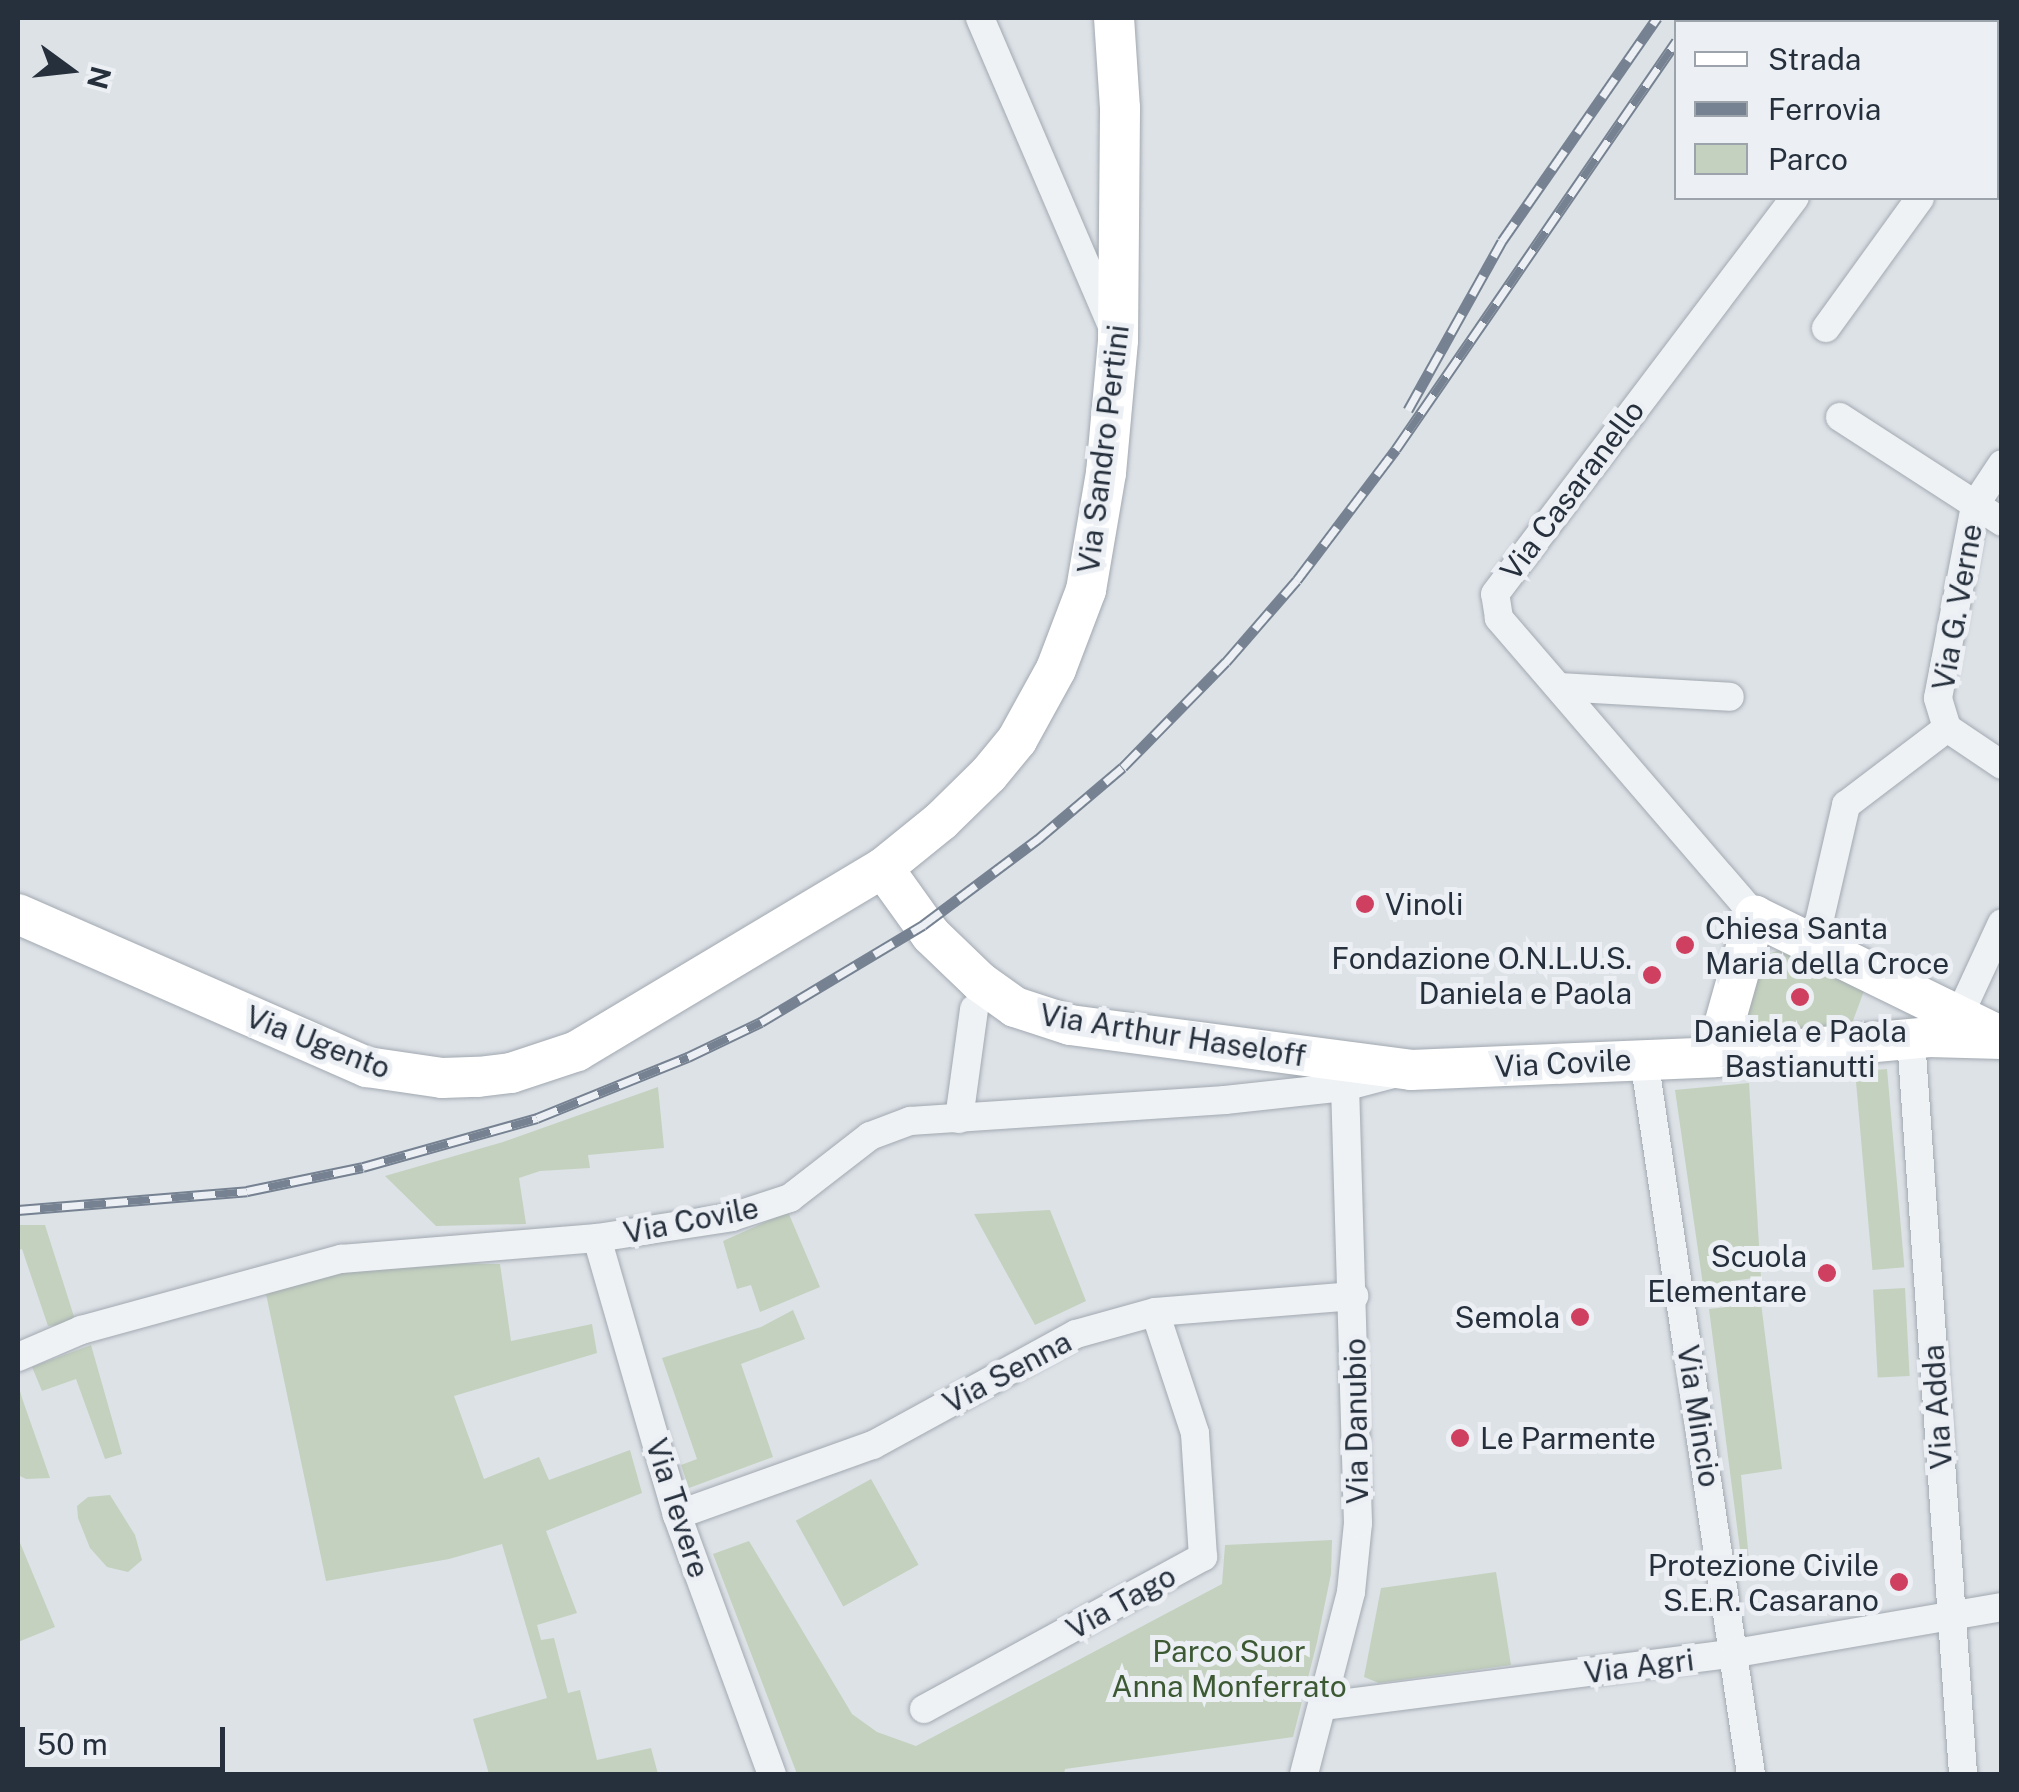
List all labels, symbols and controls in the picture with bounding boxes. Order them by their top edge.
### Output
north arrow [20,20,120,120]
legend [1674,20,1999,200]
text: Strada [1768,41,1861,77]
text: N [81,63,118,93]
text: Ferrovia [1768,91,1881,127]
text: Parco [1768,141,1848,177]
street label: Via Sandro Pertini [1070,323,1136,575]
street label: Via Casaranello [1493,393,1651,587]
street label: Via G. Verne [1925,520,1989,694]
place label: Vinoli [1385,886,1463,922]
marker: Vinoli [1354,893,1376,915]
place label: Chiesa Santa Maria della Croce [1705,910,1950,980]
marker: Chiesa Santa Maria della Croce [1674,934,1696,956]
place label: Fondazione O.N.L.U.S. Daniela e Paola [1331,940,1632,1010]
marker: Fondazione O.N.L.U.S. Daniela e Paola [1641,964,1663,986]
marker: Daniela e Paola Bastianutti [1789,986,1811,1008]
street label: Via Arthur Haseloff [1037,996,1309,1074]
street label: Via Ugento [241,998,395,1086]
place label: Daniela e Paola Bastianutti [1693,1013,1907,1084]
street label: Via Covile [1494,1041,1632,1085]
street label: Via Covile [620,1189,762,1251]
place label: Scuola Elementare [1647,1238,1807,1308]
marker: Scuola Elementare [1816,1262,1838,1284]
place label: Semola [1454,1299,1560,1335]
marker: Semola [1569,1306,1591,1328]
street label: Via Senna [937,1323,1077,1421]
street label: Via Danubio [1337,1338,1375,1504]
street label: Via Mincio [1670,1342,1728,1490]
street label: Via Adda [1915,1344,1959,1470]
place label: Le Parmente [1480,1420,1656,1456]
marker: Le Parmente [1449,1427,1471,1449]
street label: Via Tevere [639,1434,717,1582]
place label: Protezione Civile S.E.R. Casarano [1648,1547,1879,1618]
street label: Via Tago [1060,1557,1182,1647]
marker: Protezione Civile S.E.R. Casarano [1888,1571,1910,1593]
park label: Parco Suor Anna Monferrato [1111,1633,1347,1704]
street label: Via Agri [1582,1641,1696,1691]
scale bar [25,1707,230,1769]
text: 50 m [37,1726,108,1762]

